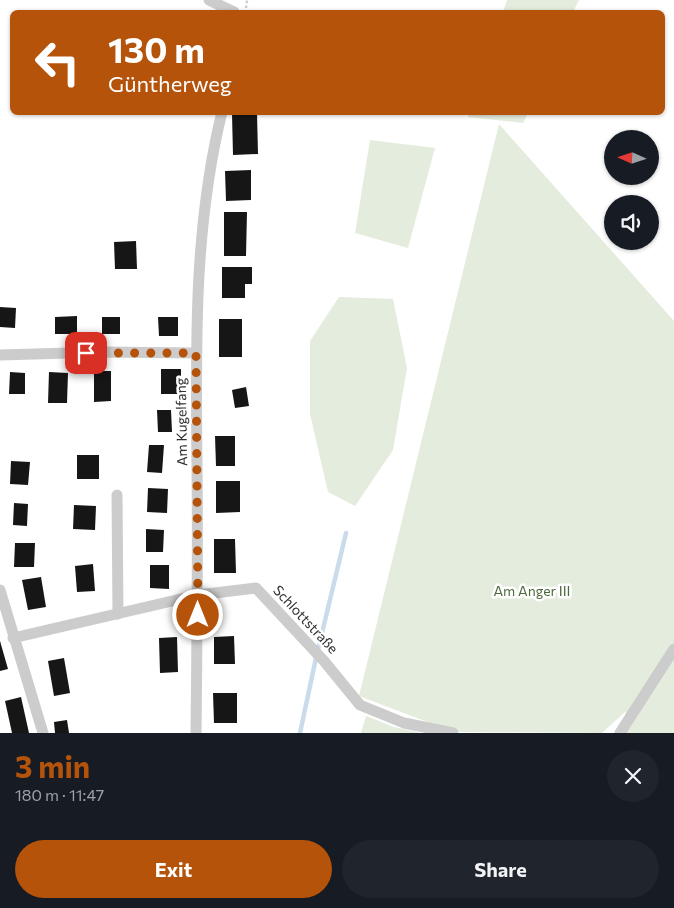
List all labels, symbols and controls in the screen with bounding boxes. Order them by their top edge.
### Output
text: 130 m [108,27,205,70]
icon: left [25,30,90,95]
text: Güntherweg [108,70,232,97]
north arrow [604,130,659,185]
map controls [604,130,659,250]
button: sound [604,195,659,250]
pin [65,332,107,374]
icon: arrive [72,339,100,367]
street label: Am Kugelfang [172,377,190,466]
street label: Schlottstraße [270,581,342,657]
park label: Am Anger III [493,582,571,599]
position arrow [171,588,223,640]
text: 3 min [15,747,90,784]
button: close [607,750,659,802]
text: 180 m · 11:47 [15,785,104,804]
button: Exit [15,840,332,898]
button: Share [342,840,659,898]

